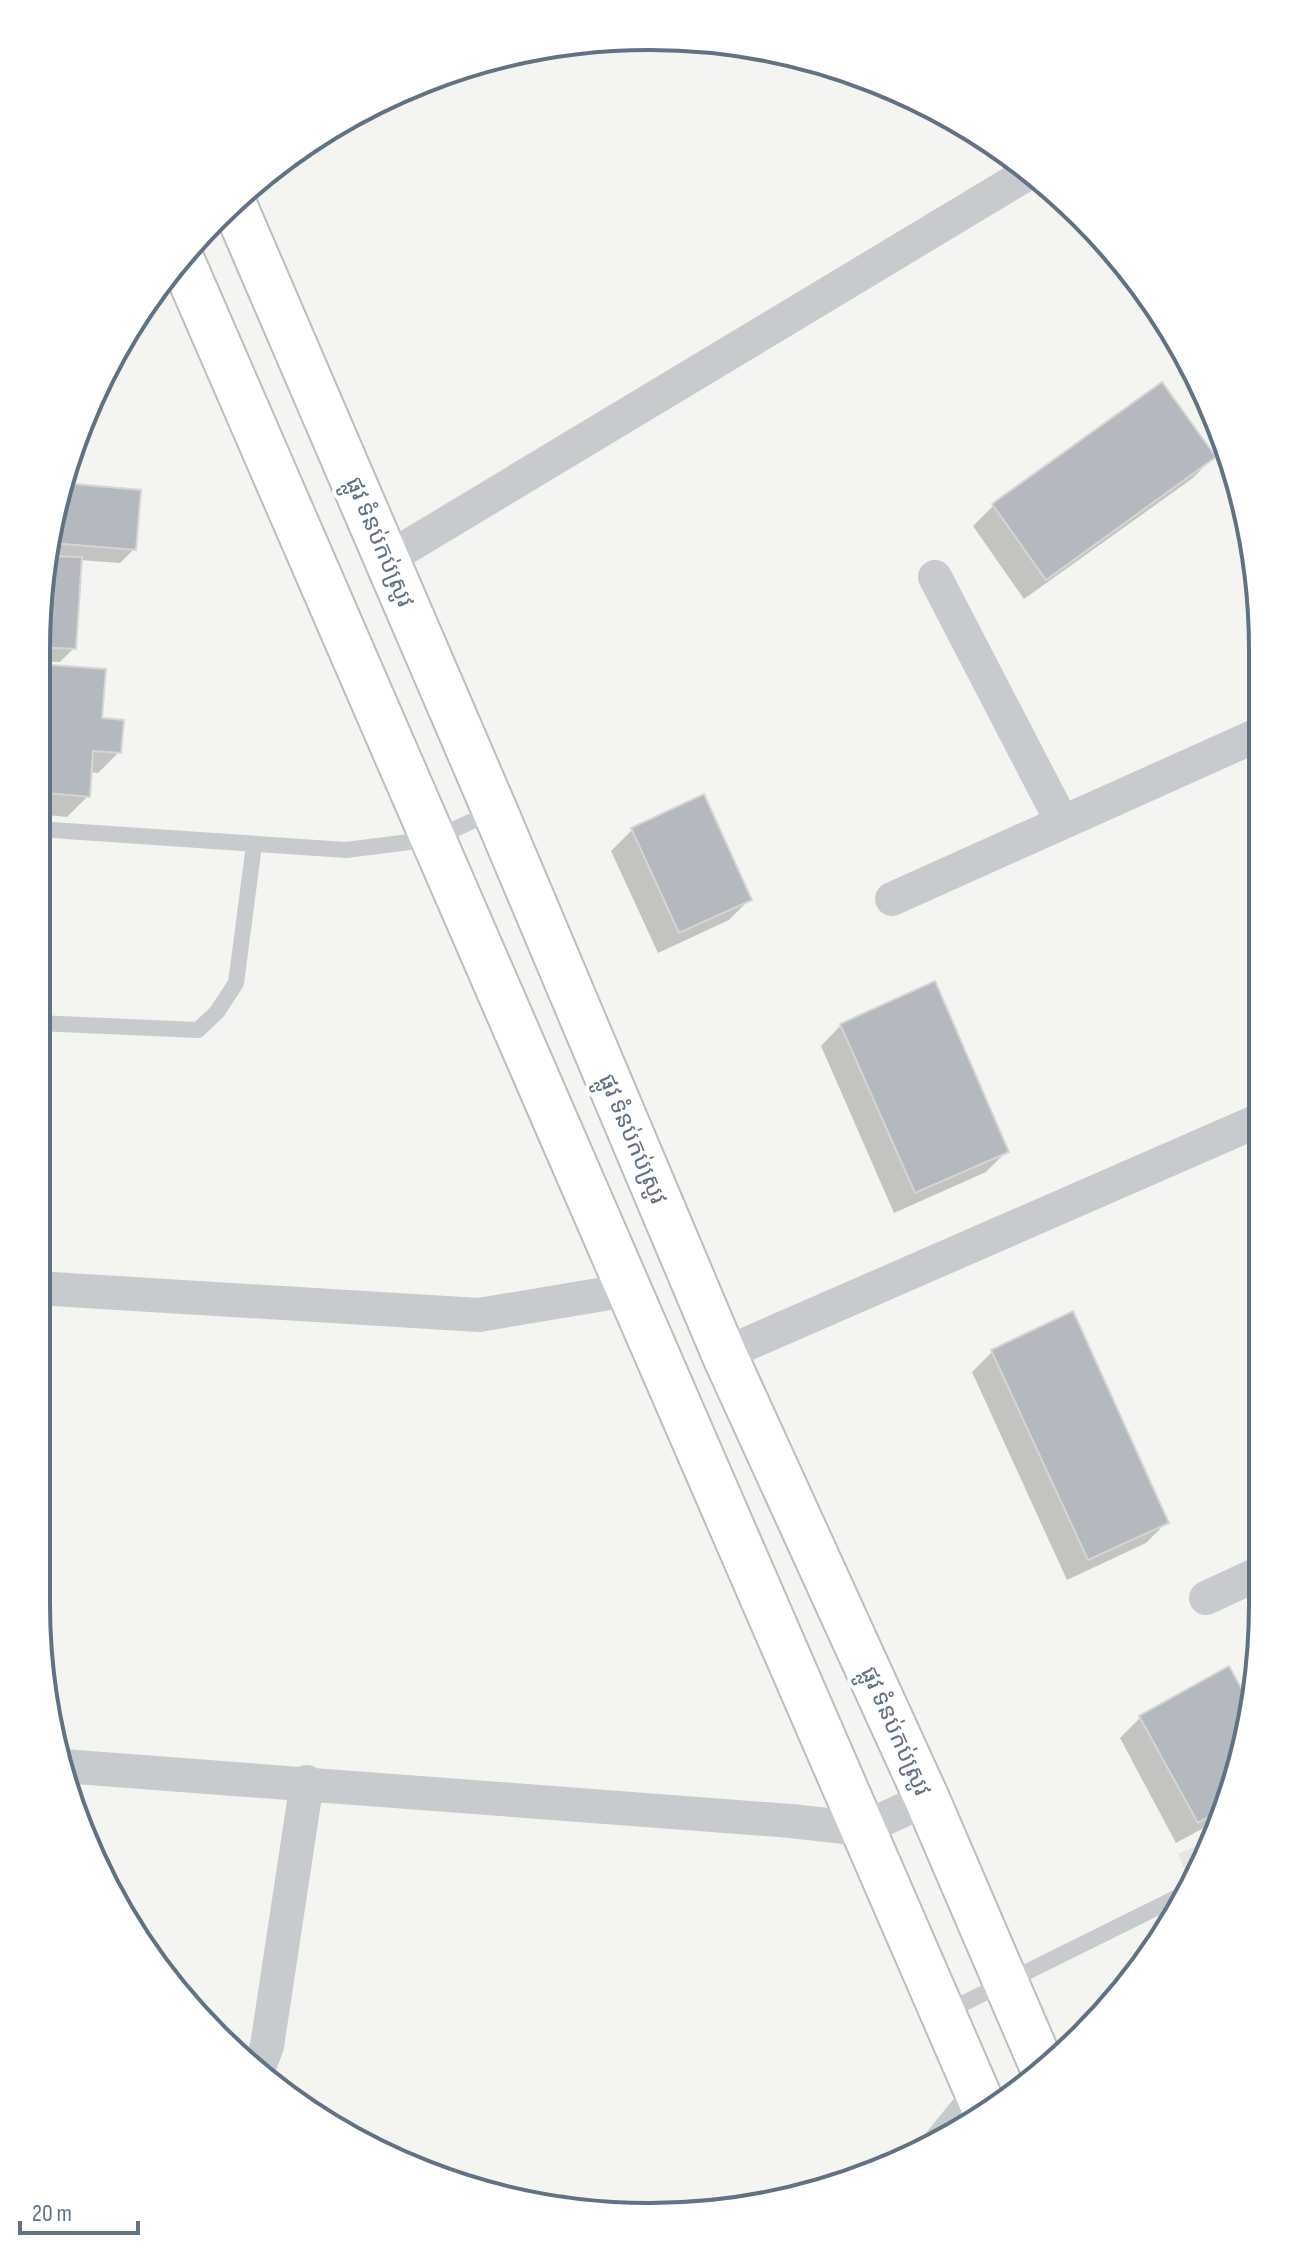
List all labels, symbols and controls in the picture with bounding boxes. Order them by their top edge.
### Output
street label: ផ្លូវ ទំនប់កប់ស្រូវ [332,472,420,615]
street label: ផ្លូវ ទំនប់កប់ស្រូវ [585,1069,673,1212]
street label: ផ្លូវ ទំនប់កប់ស្រូវ [847,1662,937,1804]
scale bar [20,2185,138,2235]
text: 20 m [32,2199,72,2228]

